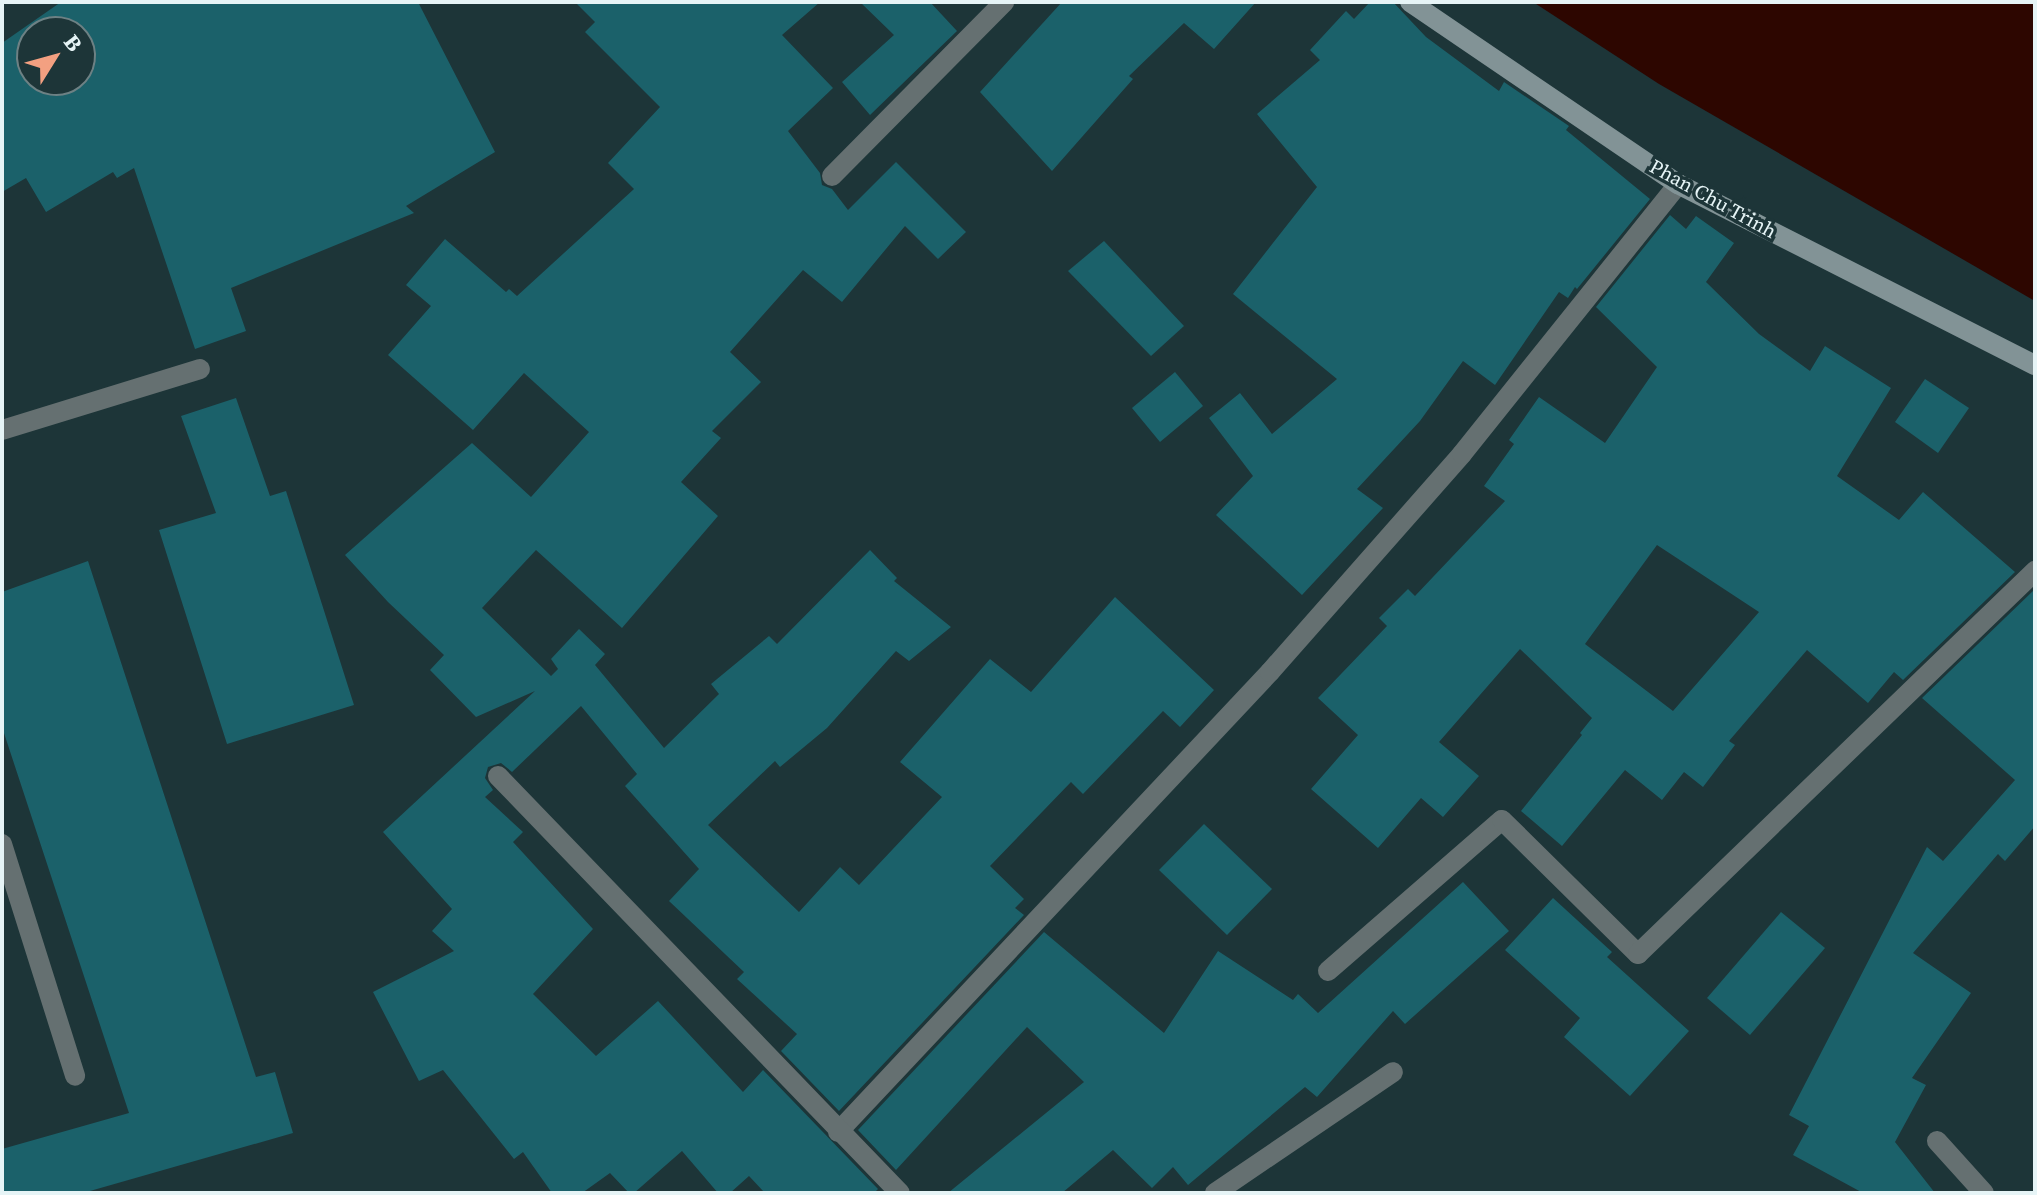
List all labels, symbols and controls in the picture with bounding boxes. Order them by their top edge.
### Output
north arrow [16,16,96,96]
text: B [57,28,90,58]
street label: Phan Chu Trinh [1645,154,1781,244]

